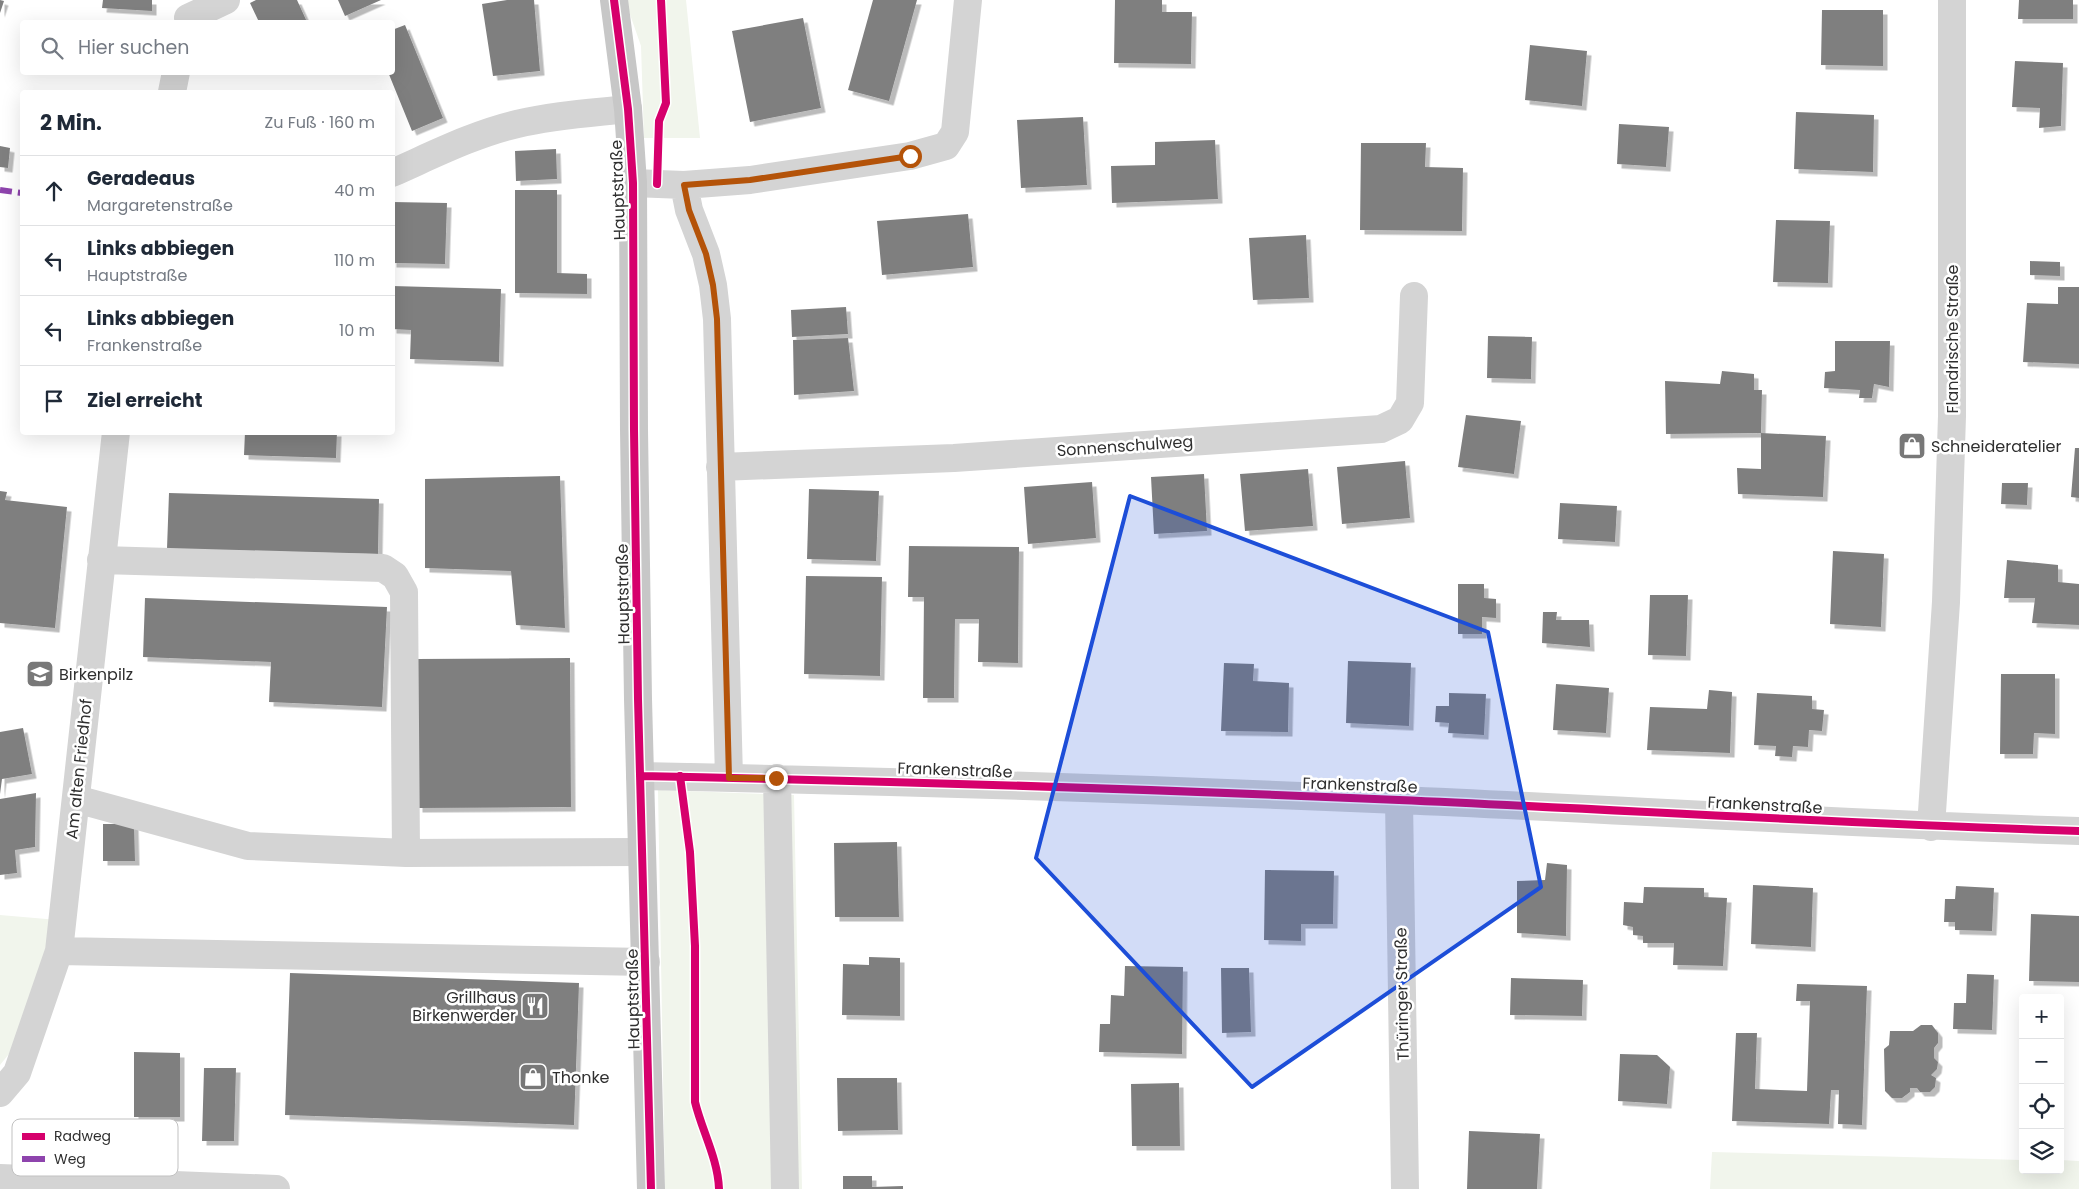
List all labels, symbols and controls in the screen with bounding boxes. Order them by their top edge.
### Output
search box [20,20,395,75]
icon: search [38,34,66,62]
text: Hier suchen [78,34,189,61]
text: 2 Min. [40,108,102,137]
text: Zu Fuß · 160 m [265,111,375,134]
street label: Hauptstraße [605,139,631,241]
route start [899,145,922,168]
text: Geradeaus [87,165,195,192]
icon: ahead [40,177,68,205]
text: 40 m [334,179,375,202]
text: Margaretenstraße [87,194,233,217]
text: Links abbiegen [87,235,234,262]
icon: left [40,247,68,275]
text: 110 m [334,249,375,272]
text: Hauptstraße [87,264,188,287]
street label: Flandrische Straße [1941,264,1964,414]
text: Links abbiegen [87,305,234,332]
icon: left [40,317,68,345]
text: 10 m [339,319,375,342]
text: Frankenstraße [87,334,202,357]
icon: arrive [40,387,68,415]
text: Ziel erreicht [87,387,203,414]
street label: Sonnenschulweg [1056,430,1194,462]
shop icon: Schneideratelier [1897,431,1927,461]
place label: Schneideratelier [1931,435,2061,458]
street label: Hauptstraße [611,543,635,644]
school or university icon: Birkenpilz [25,659,55,689]
place label: Birkenpilz [59,663,133,686]
street label: Am alten Friedhof [60,698,98,840]
street label: Frankenstraße [897,756,1013,784]
route end [765,767,788,790]
street label: Frankenstraße [1302,771,1418,799]
street label: Frankenstraße [1707,790,1823,820]
street label: Thüringer Straße [1389,927,1415,1061]
street label: Hauptstraße [621,948,645,1049]
place label: Grillhaus Birkenwerder [412,986,516,1027]
restaurant icon: Grillhaus Birkenwerder [520,991,550,1021]
map controls [2019,994,2064,1174]
button: + [2019,994,2064,1039]
button: − [2019,1039,2064,1084]
shop icon: Thonke [518,1062,548,1092]
place label: Thonke [552,1066,610,1089]
button: locate [2019,1084,2064,1129]
legend [12,1119,178,1176]
text: Radweg [54,1126,111,1146]
button: layers [2019,1129,2064,1174]
text: Weg [54,1149,86,1169]

